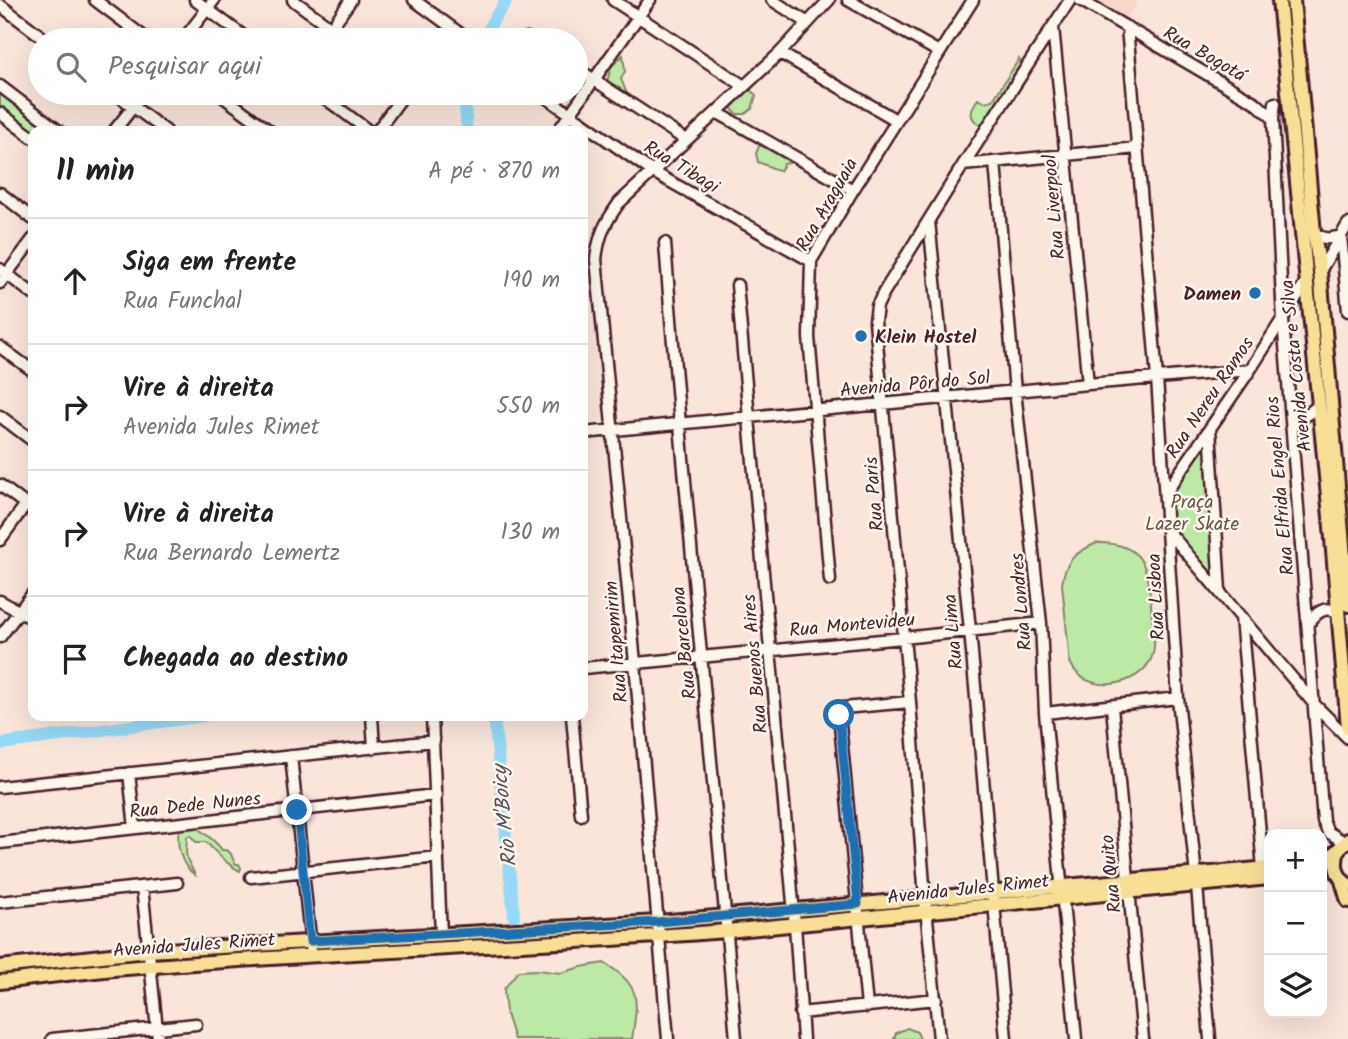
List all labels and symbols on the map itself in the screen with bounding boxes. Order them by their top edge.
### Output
street label: Rua Bogotá [1157,19,1253,92]
street label: Rua Tibagi [637,133,726,203]
street label: Rua Araguaia [789,152,867,258]
street label: Rua Liverpool [1035,153,1075,261]
street label: Avenida Costa e Silva [1273,278,1321,453]
place label: Damen [1183,280,1241,310]
marker: Damen [1247,285,1263,301]
place label: Klein Hostel [875,323,977,353]
marker: Klein Hostel [853,328,869,344]
street label: Rua Nereu Ramos [1159,331,1263,465]
street label: Avenida Pôr do Sol [839,363,992,407]
street label: Rua Elfrida Engel Rios [1258,395,1304,577]
street label: Rua Paris [857,455,893,532]
park label: Praça Lazer Skate [1145,488,1239,540]
street label: Rua Londres [1003,552,1041,652]
street label: Rua Lisboa [1140,553,1174,641]
street label: Rua Itapemirim [597,580,637,704]
street label: Rua Barcelona [664,585,706,701]
street label: Rua Buenos Aires [735,593,777,735]
street label: Rua Lima [936,593,972,671]
street label: Rua Montevideu [788,606,916,646]
route start [823,699,854,730]
water label: Rio M'Boicy [483,760,527,868]
street label: Rua Dede Nunes [128,784,262,828]
route end [281,794,312,825]
street label: Rua Quito [1093,833,1131,914]
street label: Avenida Jules Rimet [886,867,1051,913]
street label: Avenida Jules Rimet [112,925,277,967]

